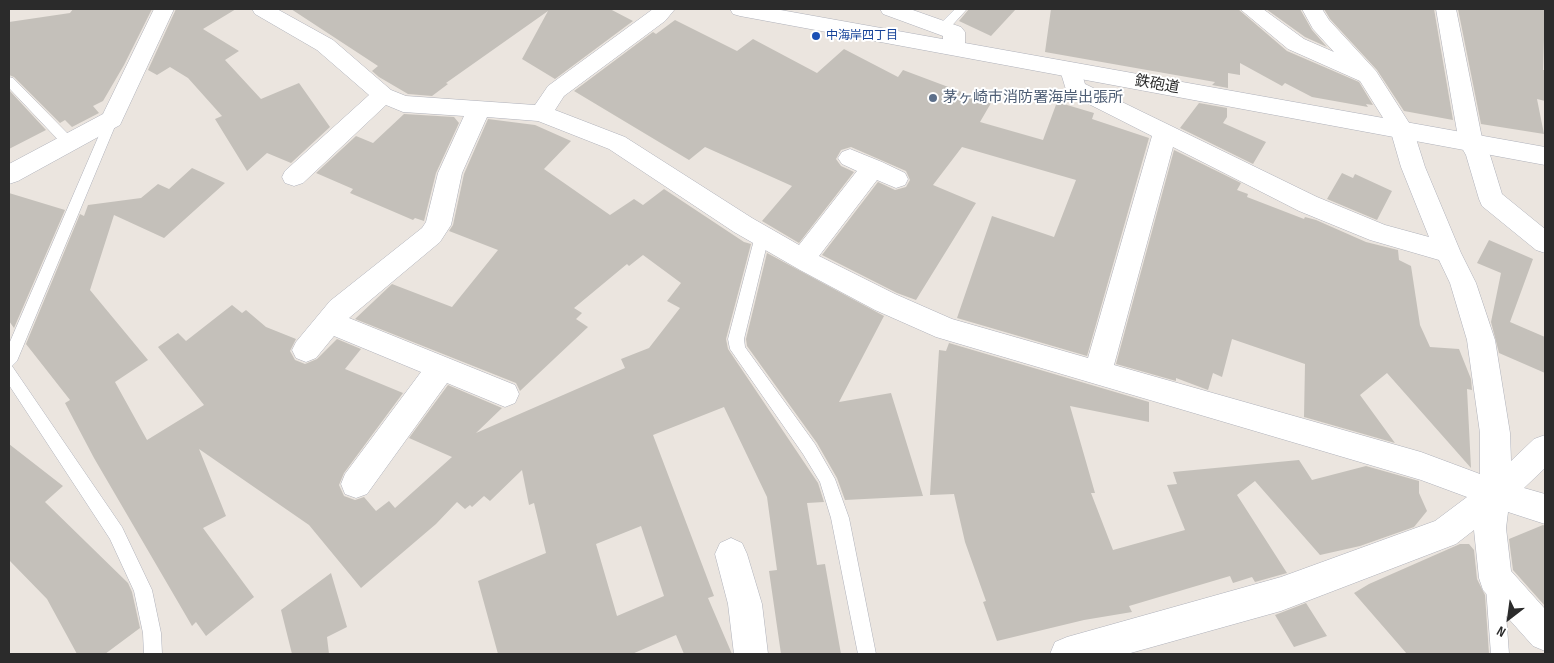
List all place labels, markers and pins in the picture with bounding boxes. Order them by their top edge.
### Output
place label: 中海岸四丁目 [826,29,898,43]
marker: 中海岸四丁目 [810,30,822,42]
place label: 茅ヶ崎市消防署海岸出張所 [943,89,1123,107]
marker: 茅ヶ崎市消防署海岸出張所 [927,92,939,104]

